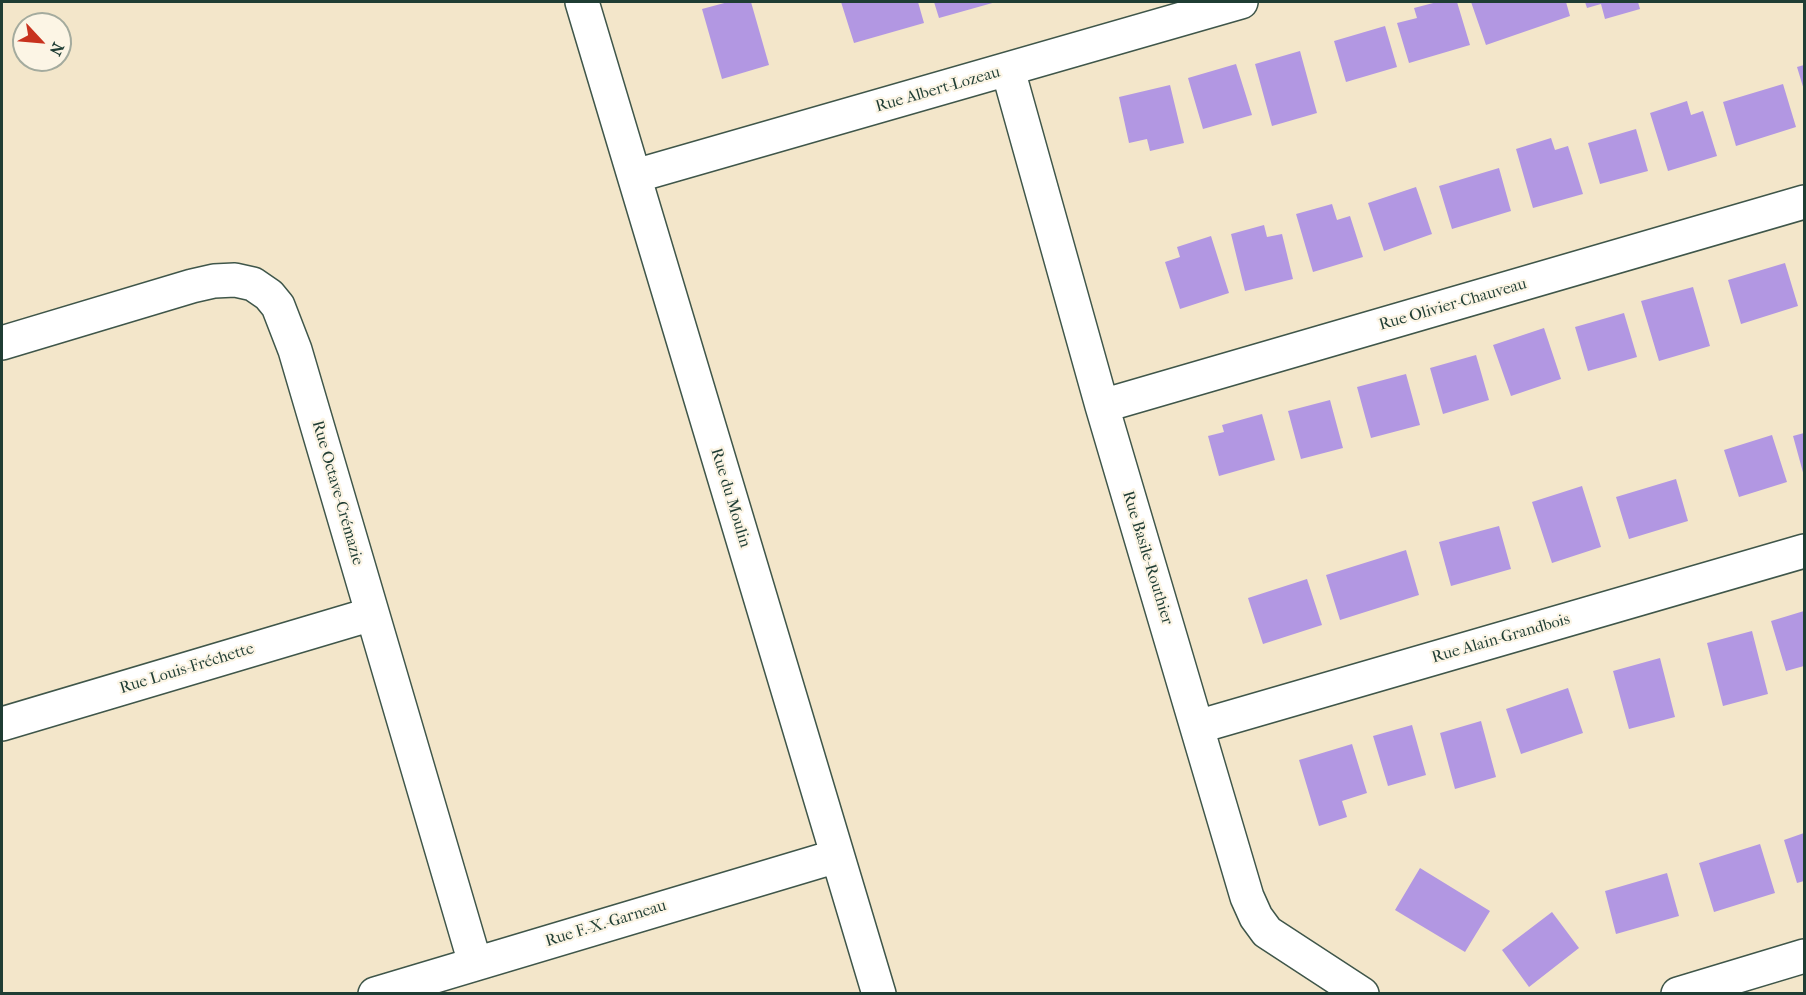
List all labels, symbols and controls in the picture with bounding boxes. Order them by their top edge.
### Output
north arrow [12,12,72,72]
text: N [46,40,68,59]
street label: Rue Albert-Lozeau [874,63,1002,117]
street label: Rue Olivier-Chauveau [1377,275,1529,335]
street label: Rue Octave-Crémazie [307,418,367,568]
street label: Rue du Moulin [706,446,754,550]
street label: Rue Basile-Routhier [1118,489,1176,627]
street label: Rue Alain-Grandbois [1430,610,1572,668]
street label: Rue Louis-Fréchette [117,639,257,699]
street label: Rue F.-X.-Garneau [543,896,669,952]

